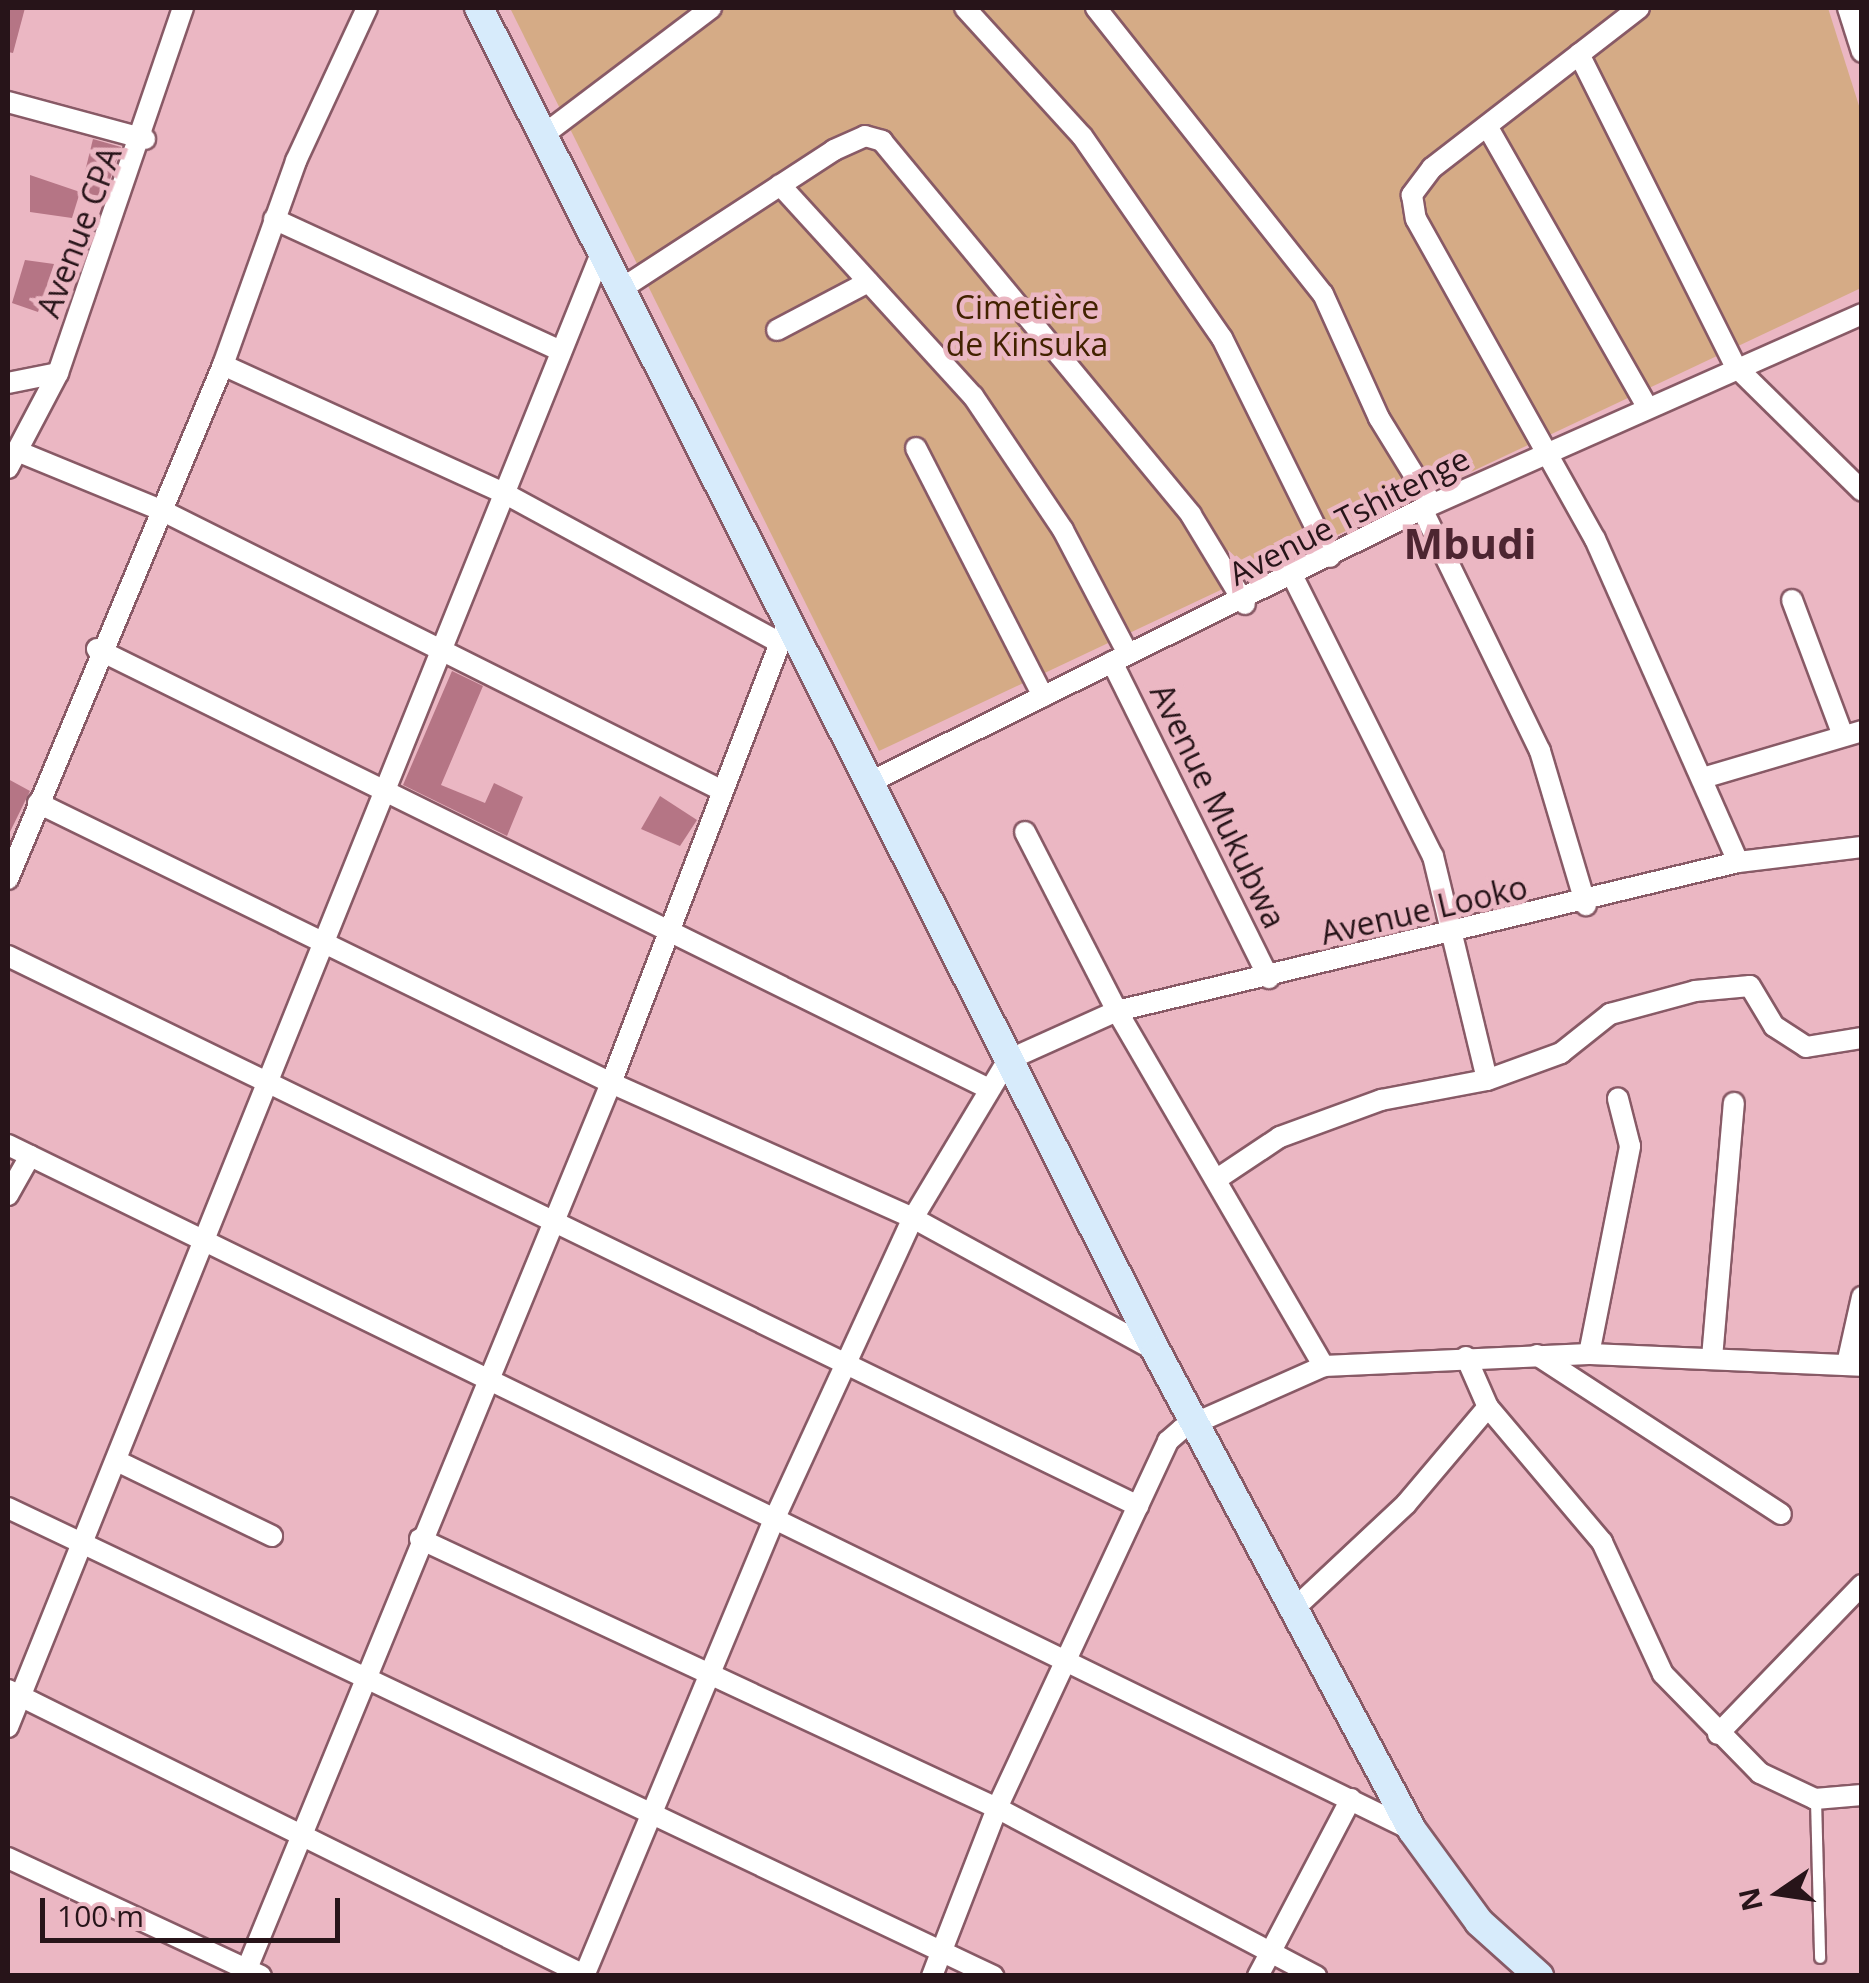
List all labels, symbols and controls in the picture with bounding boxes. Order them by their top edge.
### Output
street label: Avenue CPA [29,141,129,323]
park label: Cimetière de Kinsuka [946,289,1108,364]
street label: Avenue Tshitenge [1222,439,1476,593]
district label: Mbudi [1403,518,1537,568]
street label: Avenue Mukubwa [1142,678,1294,934]
street label: Avenue Looko [1317,868,1531,952]
north arrow [1729,1843,1829,1943]
scale bar [45,1878,345,1940]
text: N [1729,1884,1771,1915]
text: 100 m [57,1895,144,1936]

